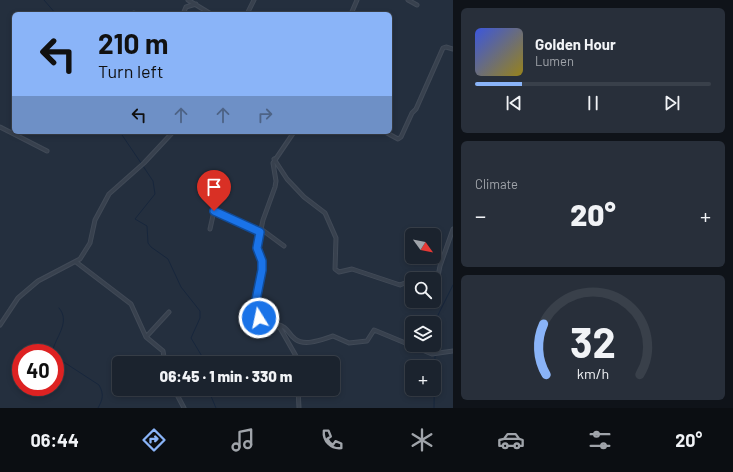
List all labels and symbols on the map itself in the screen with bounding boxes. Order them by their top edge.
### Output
pin [197,170,231,211]
north arrow [405,228,441,264]
position arrow [238,297,280,339]
speed limit sign: 40 [12,344,64,396]

